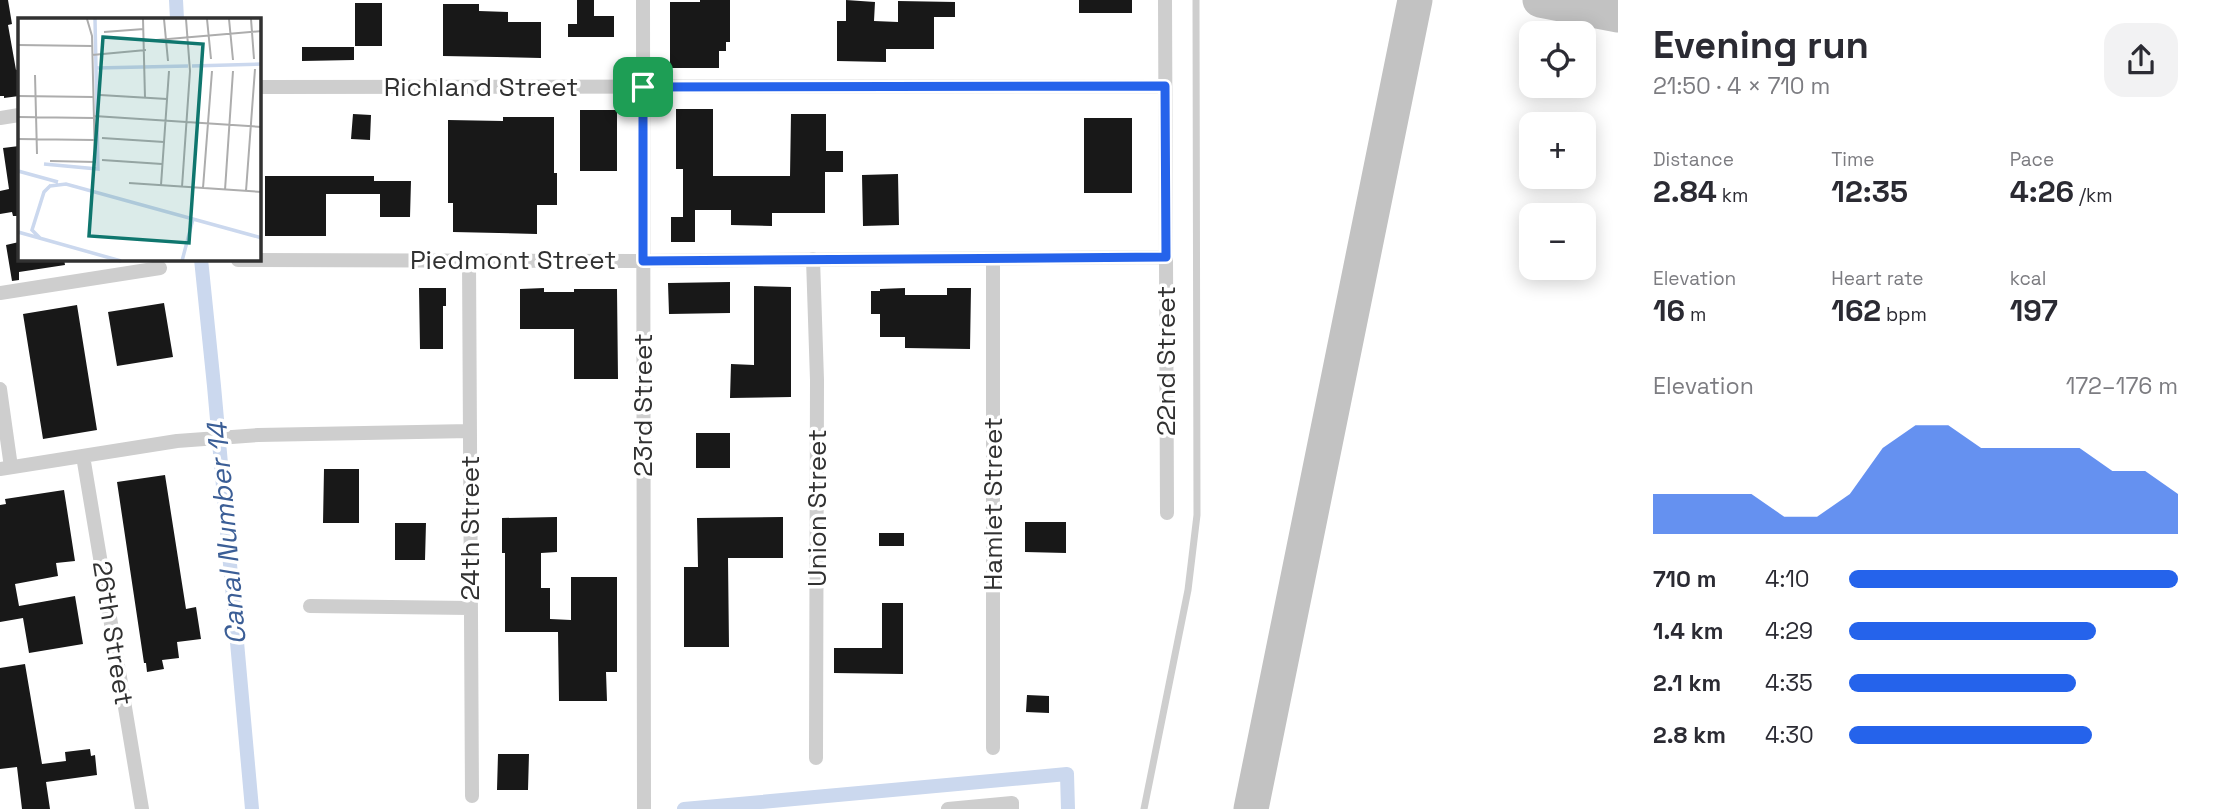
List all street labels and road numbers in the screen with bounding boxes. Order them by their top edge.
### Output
street label: Richland Street [384,70,578,104]
street label: Piedmont Street [410,243,616,277]
street label: 22nd Street [1149,286,1183,436]
street label: 23rd Street [626,333,660,477]
street label: Hamlet Street [976,417,1010,591]
street label: Union Street [800,429,834,587]
street label: 24th Street [453,455,487,601]
street label: 26th Street [85,558,141,708]

